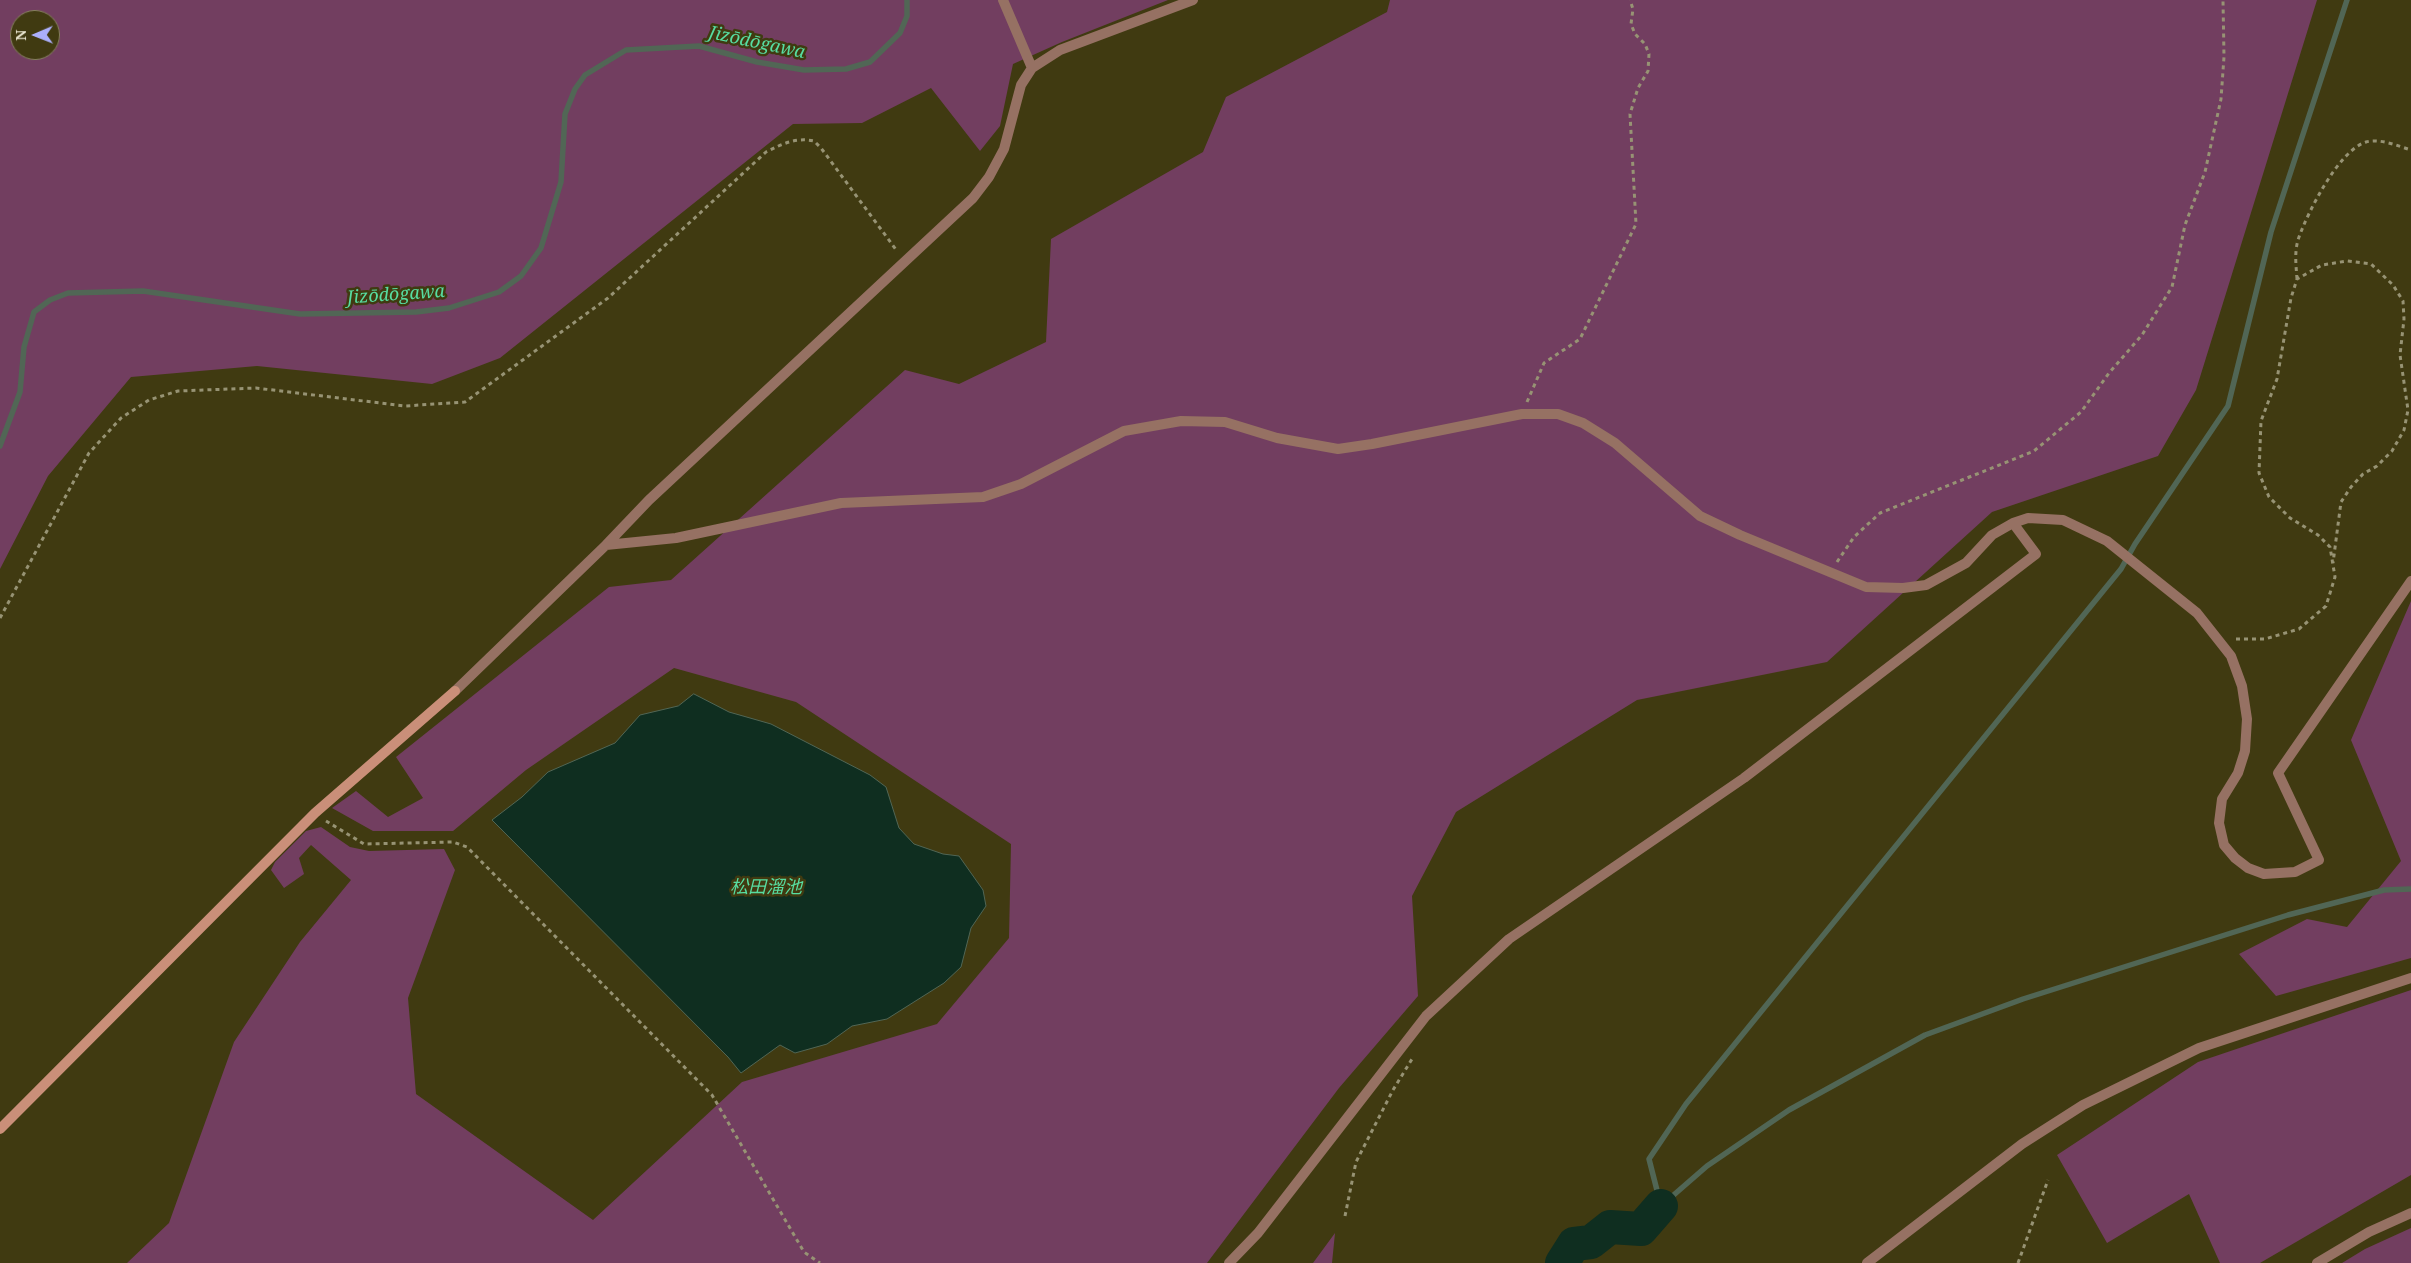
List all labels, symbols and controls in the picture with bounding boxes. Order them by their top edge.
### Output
north arrow [10,10,60,60]
water label: Jizōdōgawa [707,22,807,64]
text: N [11,30,30,41]
water label: Jizōdōgawa [346,281,446,309]
water label: 松田溜池 [730,877,802,899]

